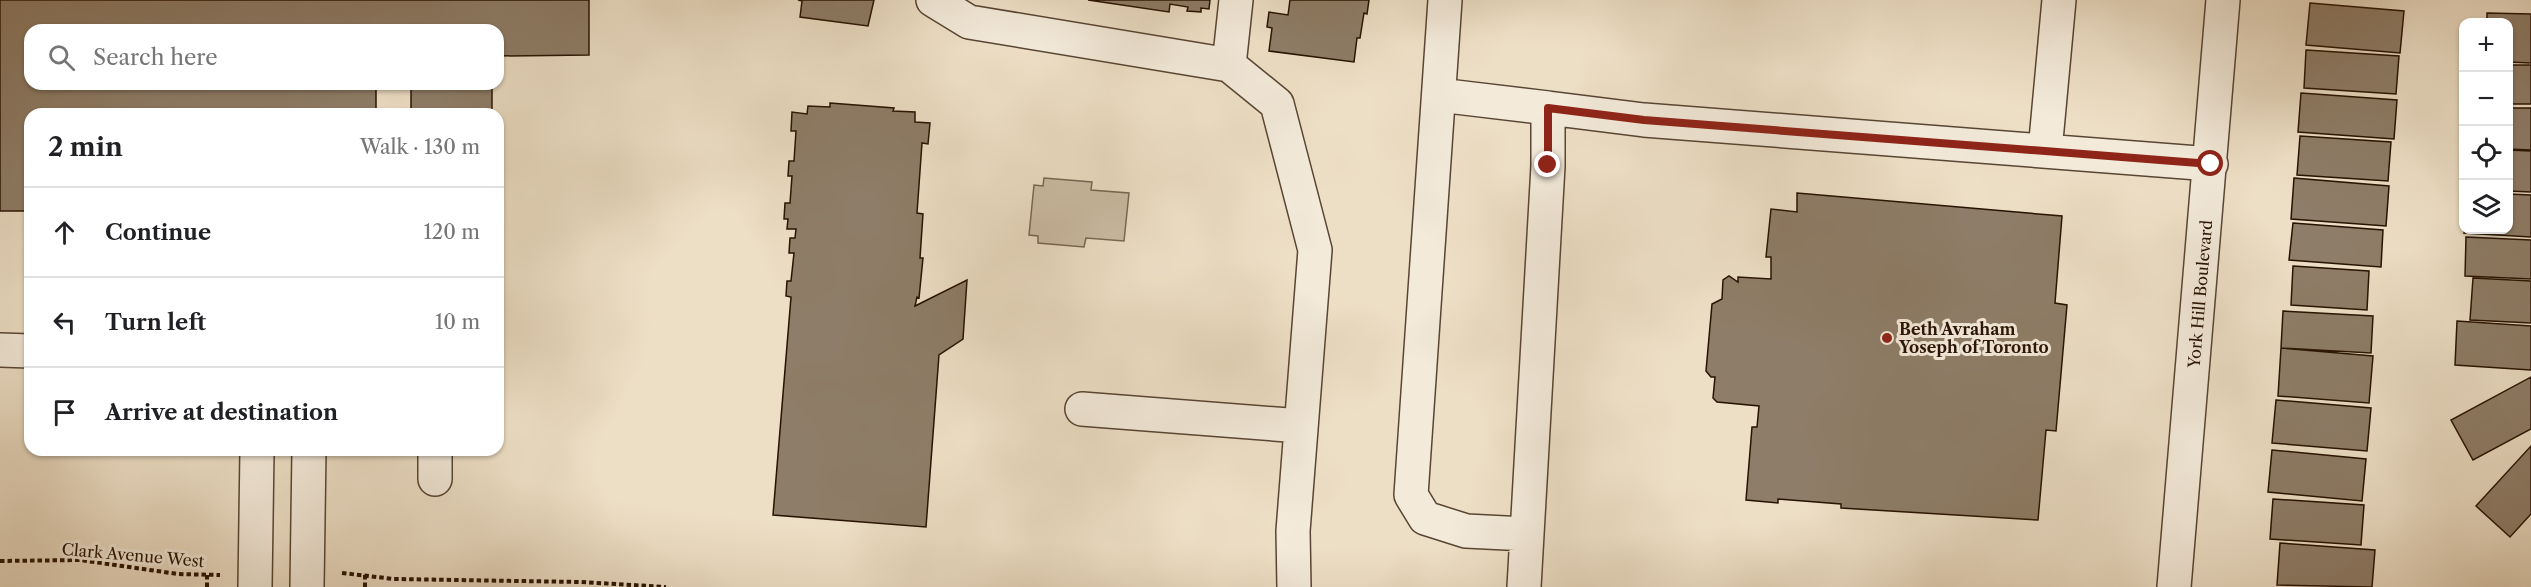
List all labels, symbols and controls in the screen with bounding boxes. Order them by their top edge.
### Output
map controls [2459,18,2513,234]
button: + [2459,18,2513,72]
search box [24,24,504,90]
icon: search [45,41,78,74]
text: Search here [93,44,218,71]
button: − [2459,72,2513,126]
button: locate [2459,126,2513,180]
text: 2 min [48,131,123,163]
text: Walk · 130 m [360,135,480,159]
route start [2197,150,2223,176]
route end [1534,151,1560,177]
button: layers [2459,180,2513,234]
icon: ahead [48,216,81,249]
text: Continue [105,219,211,246]
street label: York Hill Boulevard [2183,219,2216,370]
text: 120 m [423,220,480,244]
icon: left [48,306,81,339]
text: Turn left [105,309,206,336]
text: 10 m [435,310,480,334]
place label: Beth Avraham Yoseph of Toronto [1898,319,2049,357]
marker: Beth Avraham Yoseph of Toronto [1880,331,1894,345]
icon: arrive [48,396,81,429]
text: Arrive at destination [105,399,338,426]
street label: Clark Avenue West [61,539,205,571]

